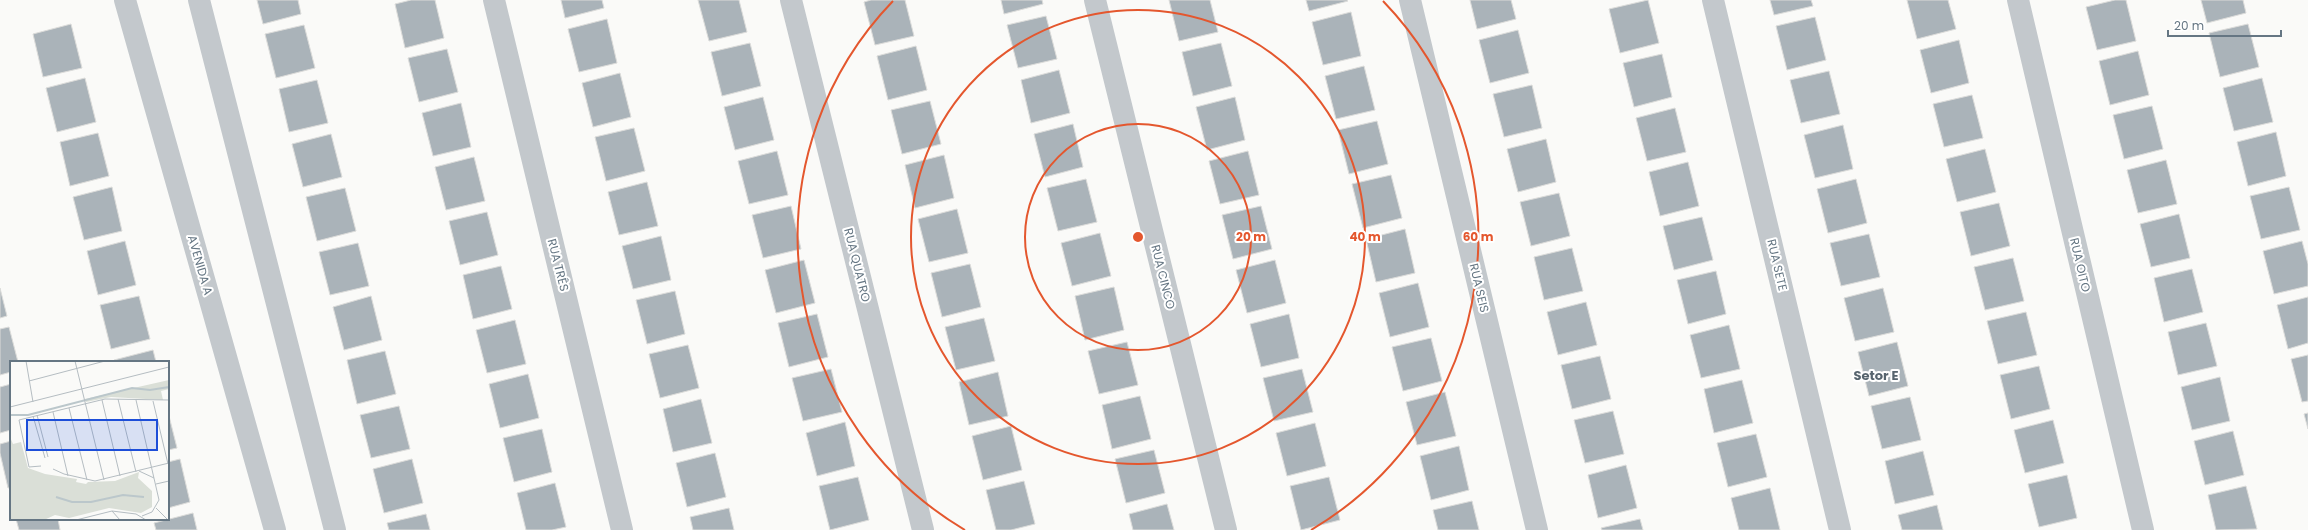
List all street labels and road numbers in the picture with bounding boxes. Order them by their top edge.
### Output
street label: RUA QUATRO [840,226,875,304]
street label: AVENIDA A [184,233,217,297]
street label: RUA OITO [2066,236,2095,294]
street label: RUA TRÊS [544,237,573,293]
street label: RUA SETE [1763,237,1792,292]
street label: RUA CINCO [1147,243,1180,311]
street label: RUA SEIS [1466,262,1493,314]

